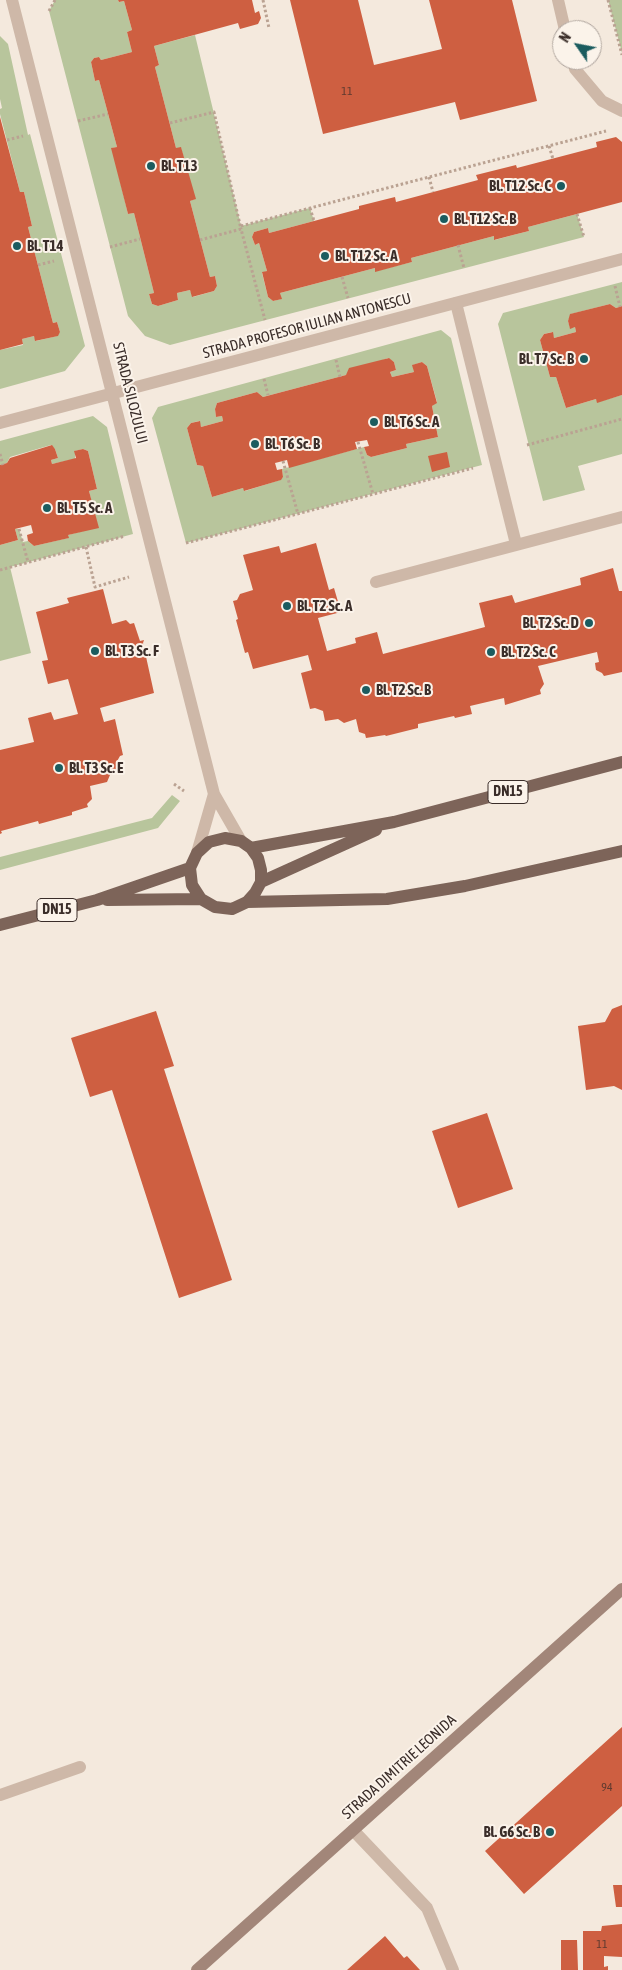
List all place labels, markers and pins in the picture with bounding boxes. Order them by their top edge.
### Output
place label: Bl. T13 [161,157,197,175]
marker: Bl. T13 [145,160,157,172]
place label: Bl. T12 Sc. C [489,177,551,195]
marker: Bl. T12 Sc. C [555,180,567,192]
place label: Bl. T12 Sc. B [454,210,516,228]
marker: Bl. T12 Sc. B [438,213,450,225]
place label: Bl. T14 [27,237,63,255]
marker: Bl. T14 [11,240,23,252]
place label: Bl. T12 Sc. A [335,247,397,265]
marker: Bl. T12 Sc. A [319,250,331,262]
place label: Bl. T7 Sc. B [519,350,574,368]
marker: Bl. T7 Sc. B [578,353,590,365]
place label: Bl. T6 Sc. A [384,413,439,431]
marker: Bl. T6 Sc. A [368,416,380,428]
place label: Bl. T6 Sc. B [265,435,320,453]
marker: Bl. T6 Sc. B [249,438,261,450]
place label: Bl. T5 Sc. A [57,499,112,517]
marker: Bl. T5 Sc. A [41,502,53,514]
place label: Bl. T2 Sc. A [297,597,352,615]
marker: Bl. T2 Sc. A [281,600,293,612]
place label: Bl. T2 Sc. D [523,614,579,632]
marker: Bl. T2 Sc. D [583,617,595,629]
place label: Bl. T3 Sc. F [105,642,159,660]
place label: Bl. T2 Sc. C [501,643,556,661]
marker: Bl. T3 Sc. F [89,645,101,657]
marker: Bl. T2 Sc. C [485,646,497,658]
place label: Bl. T2 Sc. B [376,681,431,699]
marker: Bl. T2 Sc. B [360,684,372,696]
place label: Bl. T3 Sc. E [69,759,123,777]
marker: Bl. T3 Sc. E [53,762,65,774]
place label: Bl. G6 Sc. B [483,1823,540,1841]
marker: Bl. G6 Sc. B [544,1826,556,1838]

